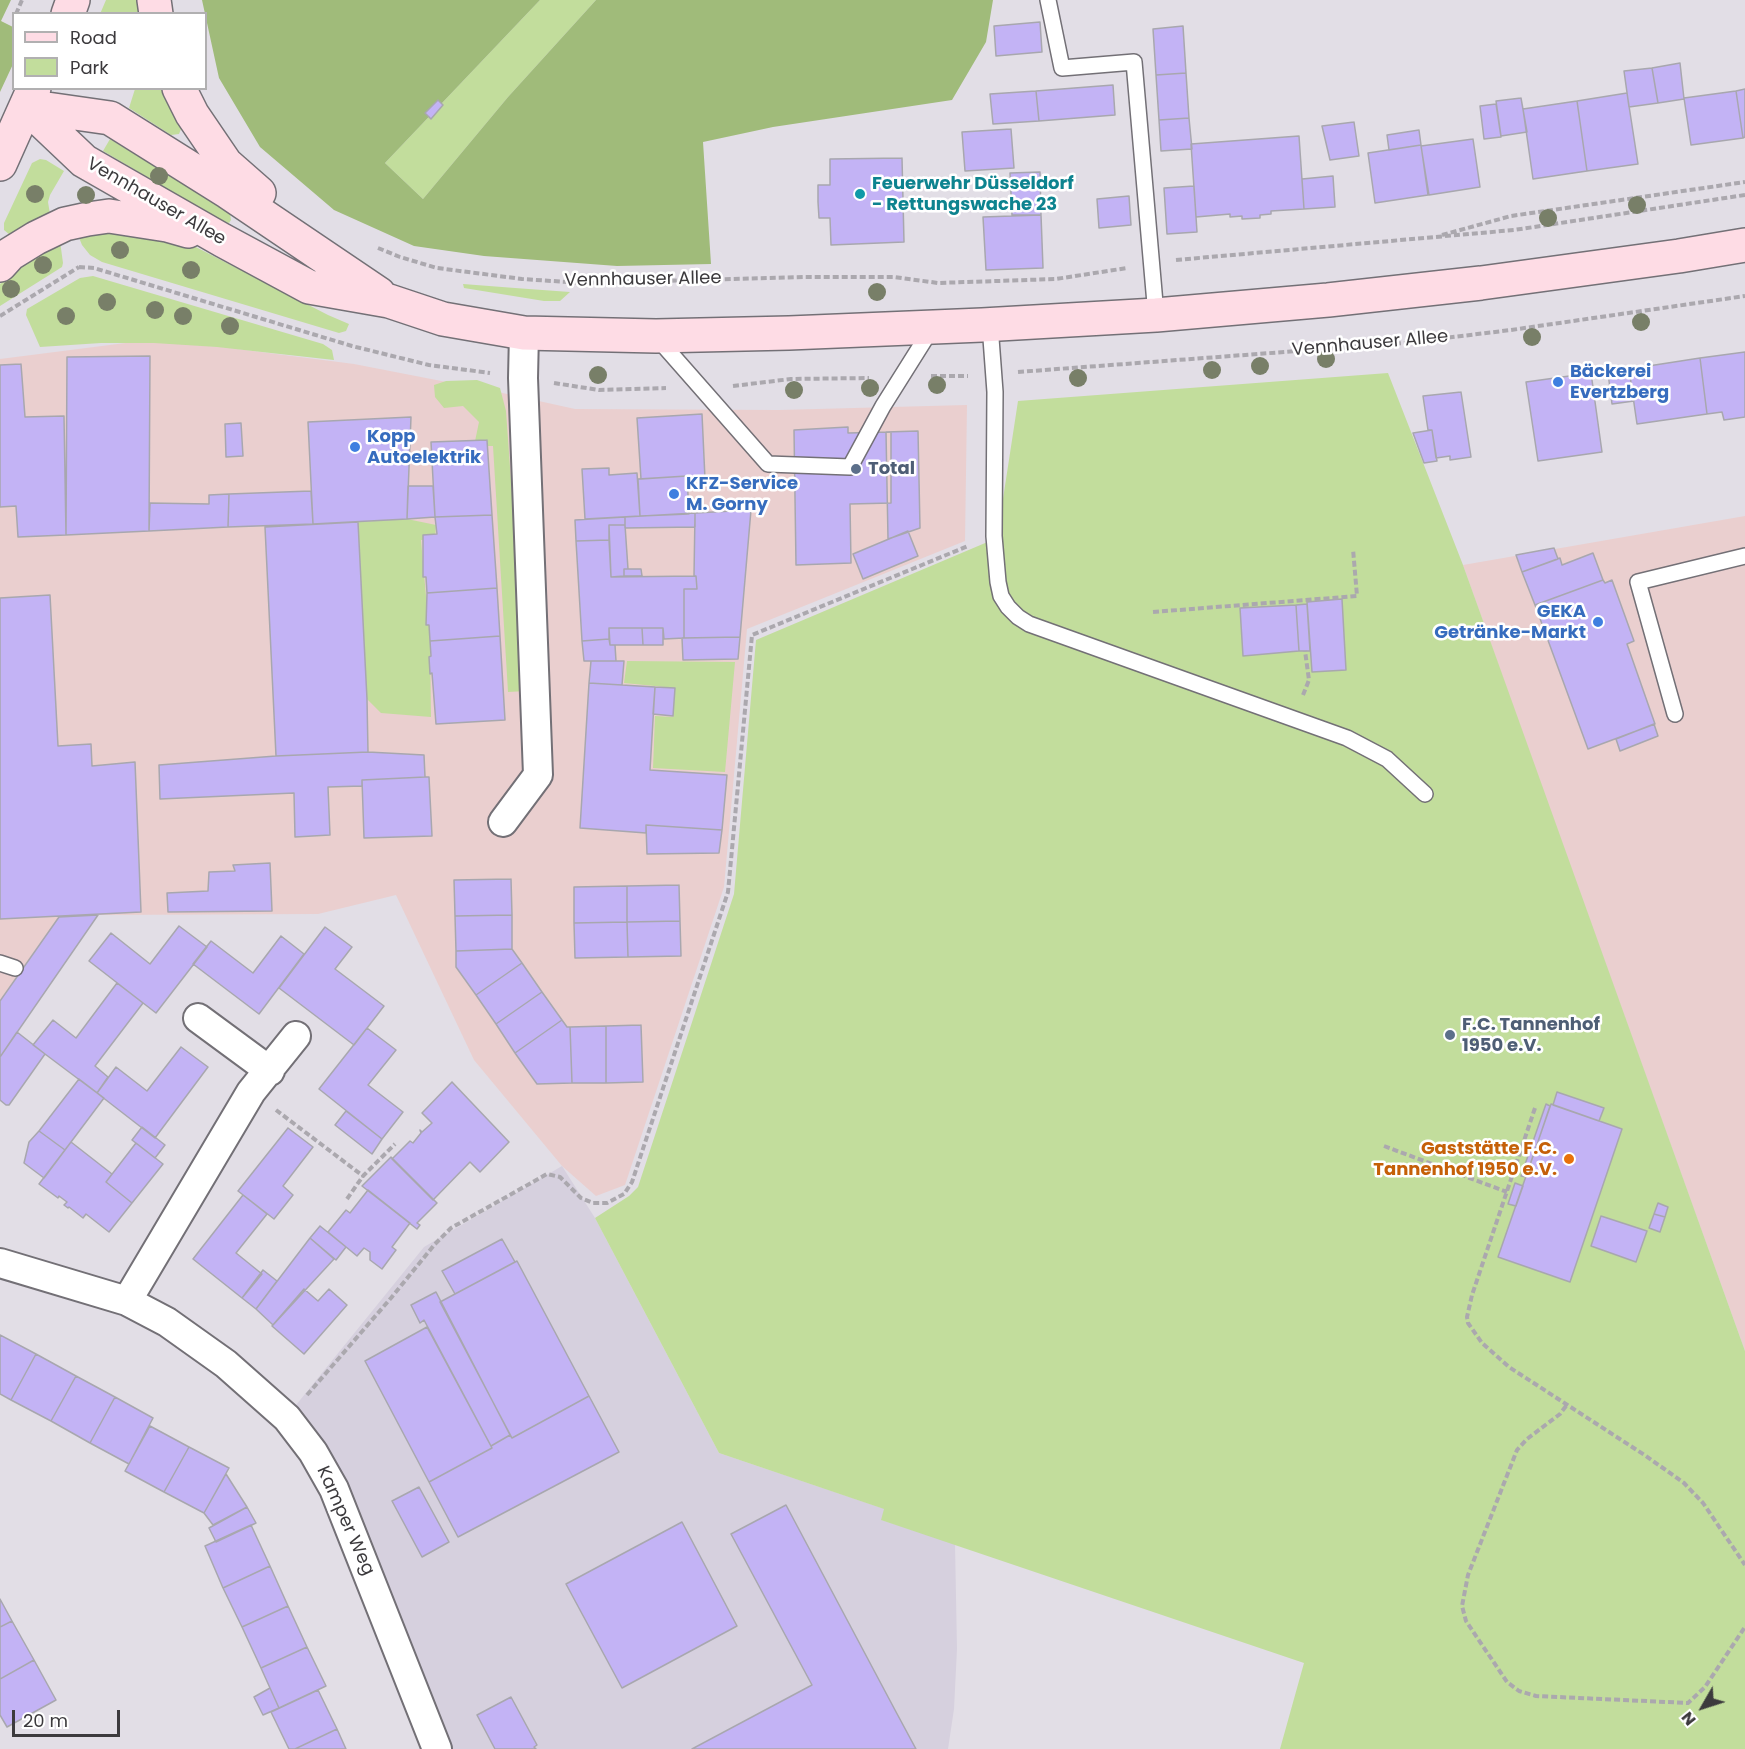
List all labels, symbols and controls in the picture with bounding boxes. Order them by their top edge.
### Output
legend [12,12,207,90]
text: Road [70,25,117,50]
text: Park [70,55,109,80]
street label: Vennhauser Allee [83,153,229,251]
place label: Feuerwehr Düsseldorf - Rettungswache 23 [872,173,1074,216]
marker: Feuerwehr Düsseldorf - Rettungswache 23 [853,187,867,201]
street label: Vennhauser Allee [564,268,722,292]
street label: Vennhauser Allee [1291,326,1449,362]
place label: Bäckerei Evertzberg [1570,361,1669,404]
marker: Bäckerei Evertzberg [1551,375,1565,389]
place label: Kopp Autoelektrik [367,426,481,468]
marker: Kopp Autoelektrik [348,440,362,454]
place label: Total [868,458,915,480]
marker: Total [849,462,863,476]
place label: KFZ-Service M. Gorny [686,473,798,516]
marker: KFZ-Service M. Gorny [667,487,681,501]
place label: GEKA Getränke-Markt [1434,601,1586,644]
marker: GEKA Getränke-Markt [1591,615,1605,629]
place label: F.C. Tannenhof 1950 e.V. [1462,1014,1600,1056]
marker: F.C. Tannenhof 1950 e.V. [1443,1028,1457,1042]
place label: Gaststätte F.C. Tannenhof 1950 e.V. [1373,1138,1557,1180]
marker: Gaststätte F.C. Tannenhof 1950 e.V. [1562,1152,1576,1166]
street label: Kamper Weg [311,1463,379,1579]
north arrow [1673,1677,1733,1737]
scale bar [15,1698,123,1736]
text: N [1676,1707,1701,1731]
text: 20 m [23,1708,68,1733]

